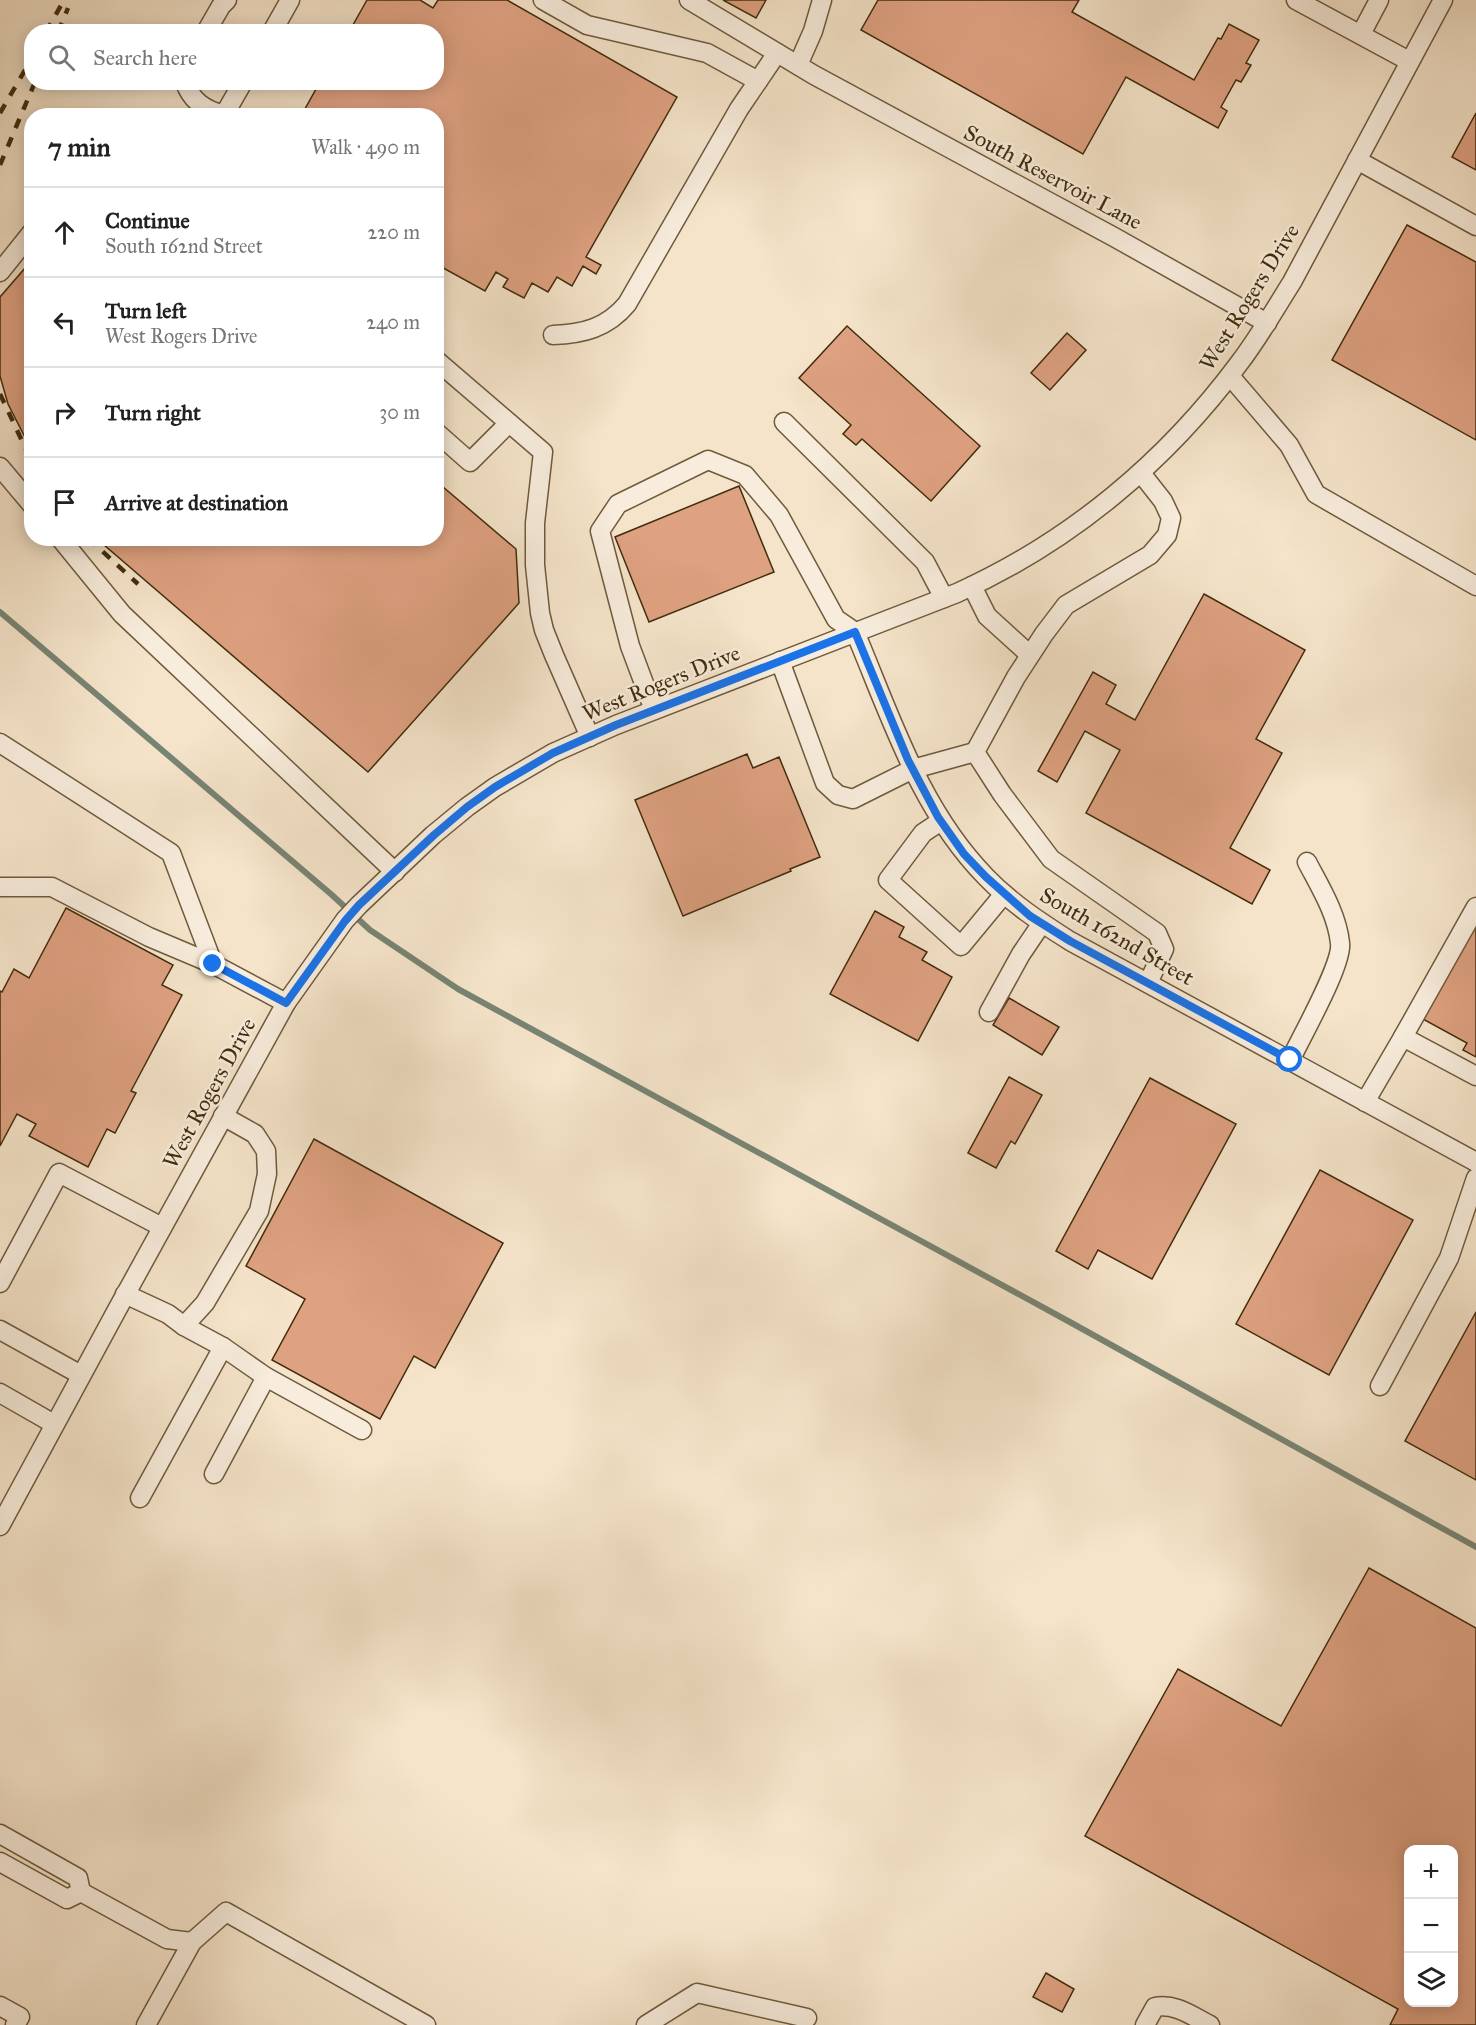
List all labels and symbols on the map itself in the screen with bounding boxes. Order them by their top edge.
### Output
street label: South Reservoir Lane [959,119,1147,235]
street label: West Rogers Drive [1193,219,1305,375]
street label: West Rogers Drive [578,639,744,727]
street label: South 162nd Street [1035,881,1199,991]
route end [199,950,225,976]
street label: West Rogers Drive [157,1013,261,1173]
route start [1276,1046,1302,1072]

